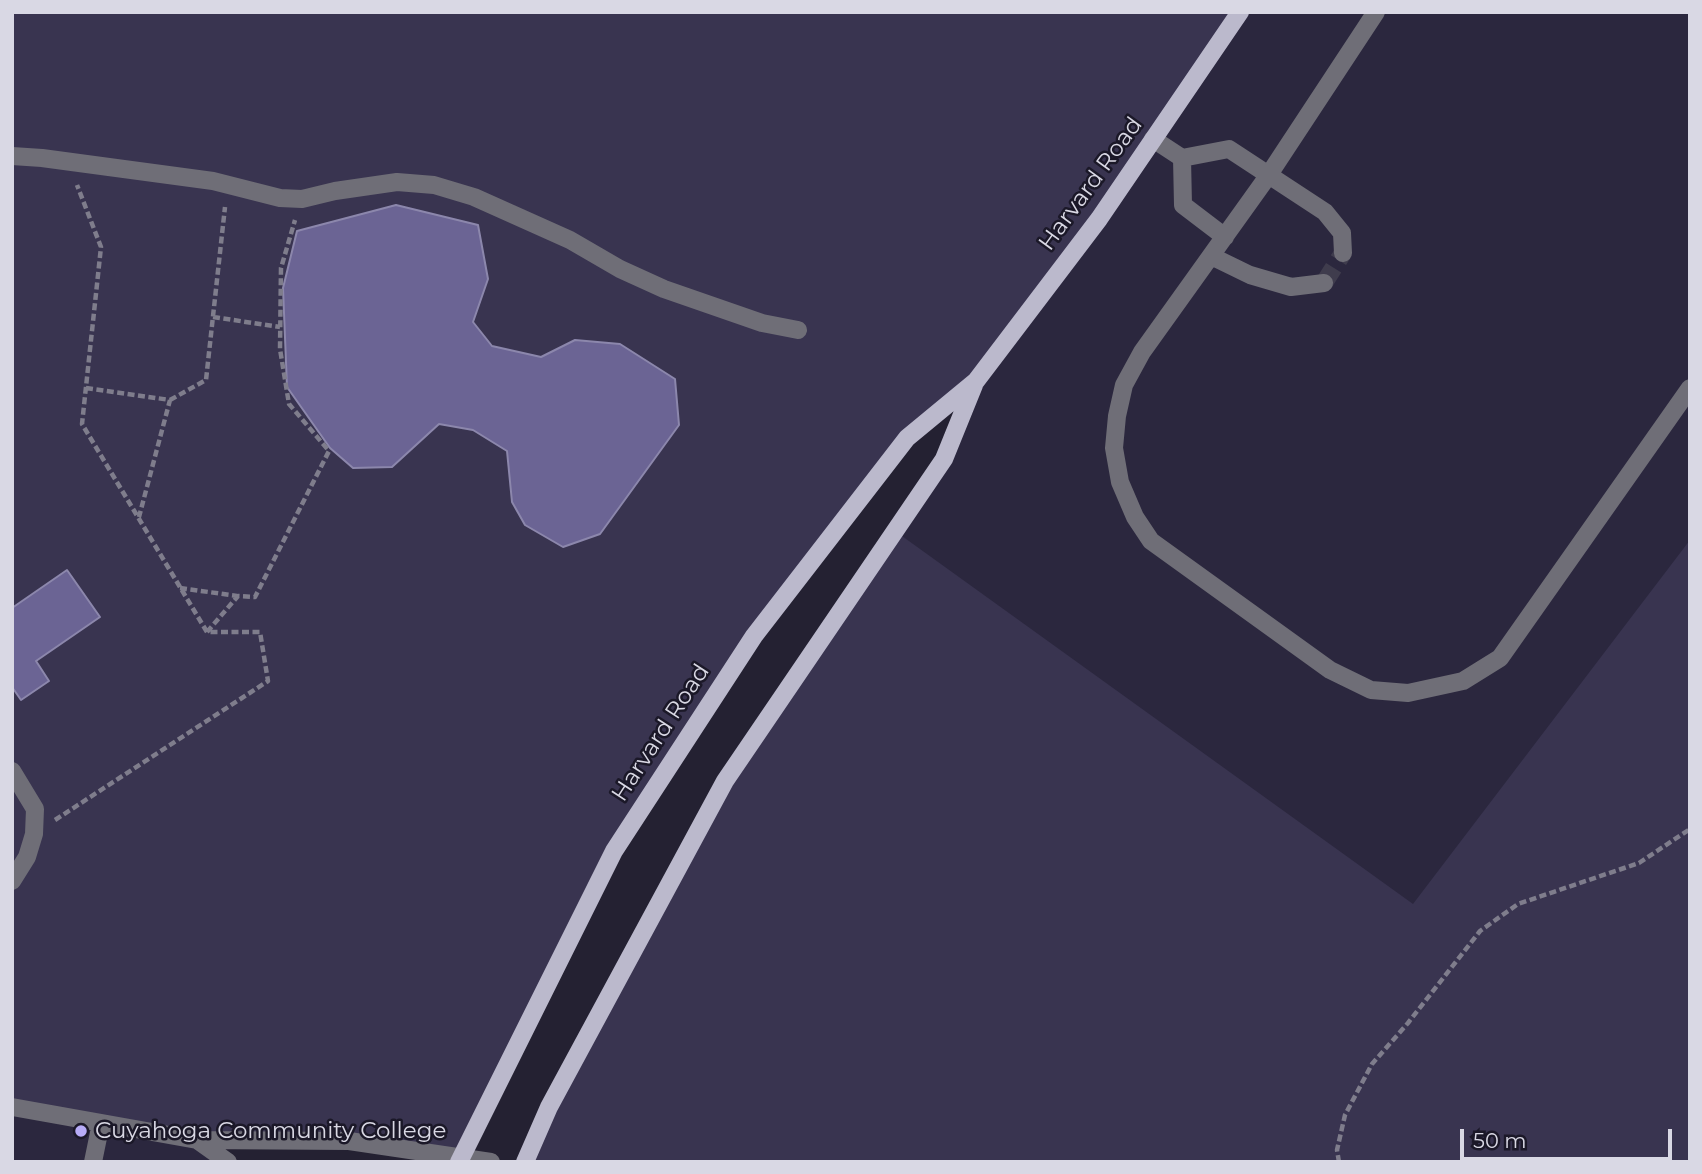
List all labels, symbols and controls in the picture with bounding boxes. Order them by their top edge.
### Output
street label: Harvard Road [1033,112,1149,256]
street label: Harvard Road [606,659,716,807]
scale bar [1464,1114,1676,1158]
place label: Cuyahoga Community College [95,1117,446,1145]
marker: Cuyahoga Community College [73,1123,89,1139]
text: 50 m [1473,1128,1527,1153]

